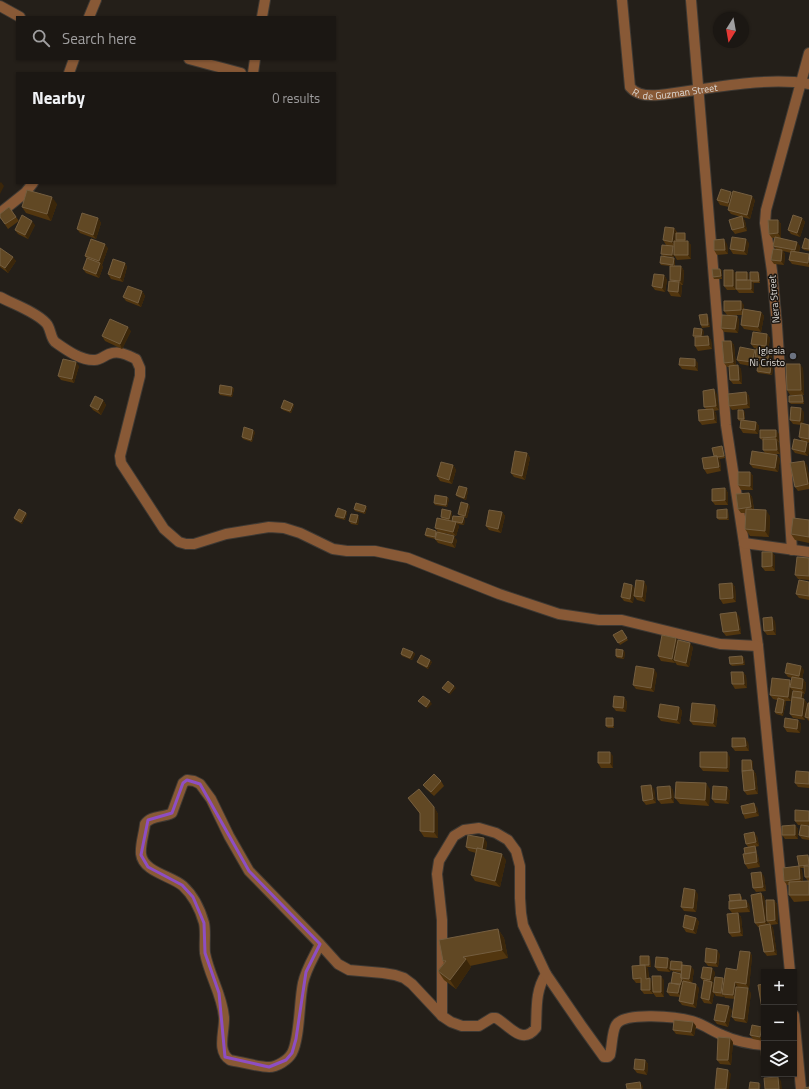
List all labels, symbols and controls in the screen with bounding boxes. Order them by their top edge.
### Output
north arrow [713,12,749,48]
search box [16,16,336,60]
icon: search [30,27,52,49]
text: Search here [62,27,136,50]
street label: R. de Guzman Street [629,79,719,103]
text: Nearby [32,85,85,111]
text: 0 results [272,88,320,108]
street label: Nera Street [764,274,784,324]
place label: Iglesia Ni Cristo [749,343,785,370]
marker: Iglesia Ni Cristo [788,351,798,361]
map controls [761,969,797,1077]
button: + [761,969,797,1005]
button: − [761,1005,797,1041]
button: layers [761,1041,797,1077]

